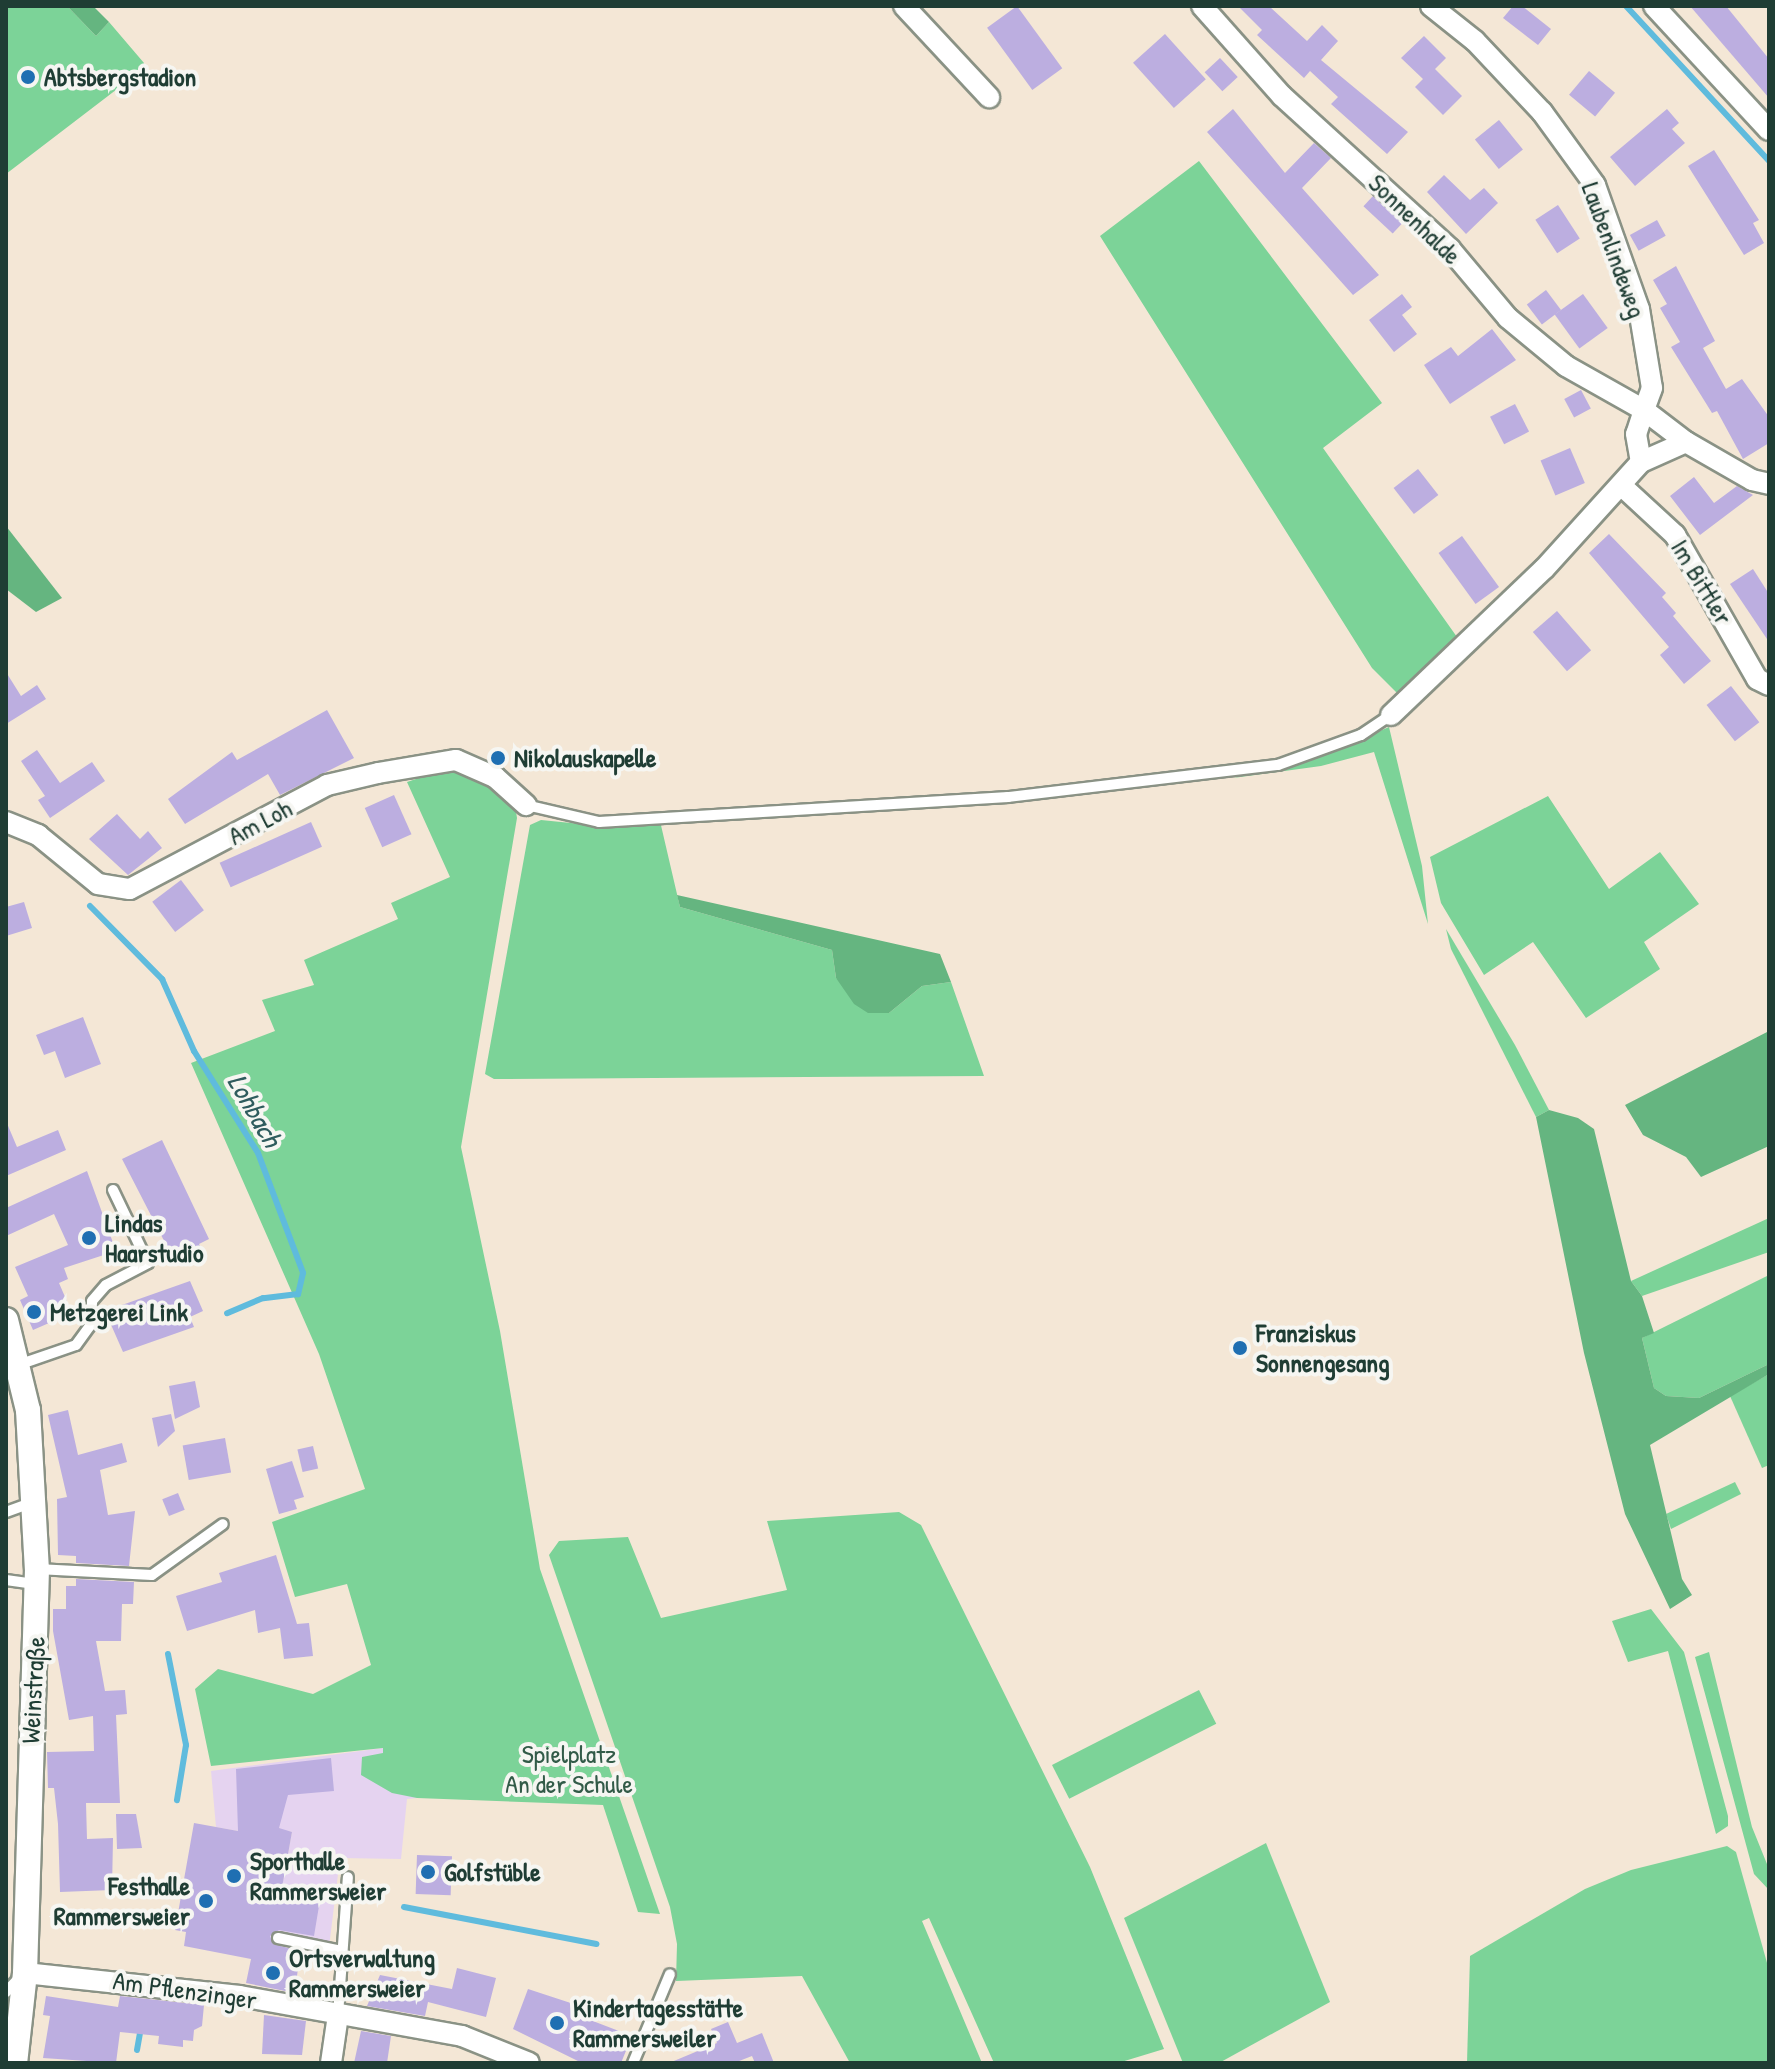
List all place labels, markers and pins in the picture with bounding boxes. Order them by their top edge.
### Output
place label: Abtsbergstadion [44,61,196,93]
marker: Abtsbergstadion [19,68,37,86]
place label: Nikolauskapelle [514,742,656,774]
marker: Nikolauskapelle [489,749,507,767]
place label: Lindas Haarstudio [105,1207,203,1268]
marker: Lindas Haarstudio [80,1229,98,1247]
place label: Metzgerei Link [50,1296,188,1328]
marker: Metzgerei Link [25,1303,43,1321]
place label: Franziskus Sonnengesang [1256,1317,1389,1378]
marker: Franziskus Sonnengesang [1231,1339,1249,1357]
place label: Sporthalle Rammersweier [250,1845,386,1906]
place label: Golfstüble [444,1856,541,1888]
marker: Golfstüble [419,1863,437,1881]
marker: Sporthalle Rammersweier [225,1867,243,1885]
place label: Festhalle Rammersweier [54,1870,190,1932]
marker: Festhalle Rammersweier [197,1892,215,1910]
place label: Ortsverwaltung Rammersweier [289,1942,435,2004]
marker: Ortsverwaltung Rammersweier [264,1964,282,1982]
place label: Kindertagesstätte Rammersweiler [573,1992,743,2054]
marker: Kindertagesstätte Rammersweiler [548,2014,566,2032]

